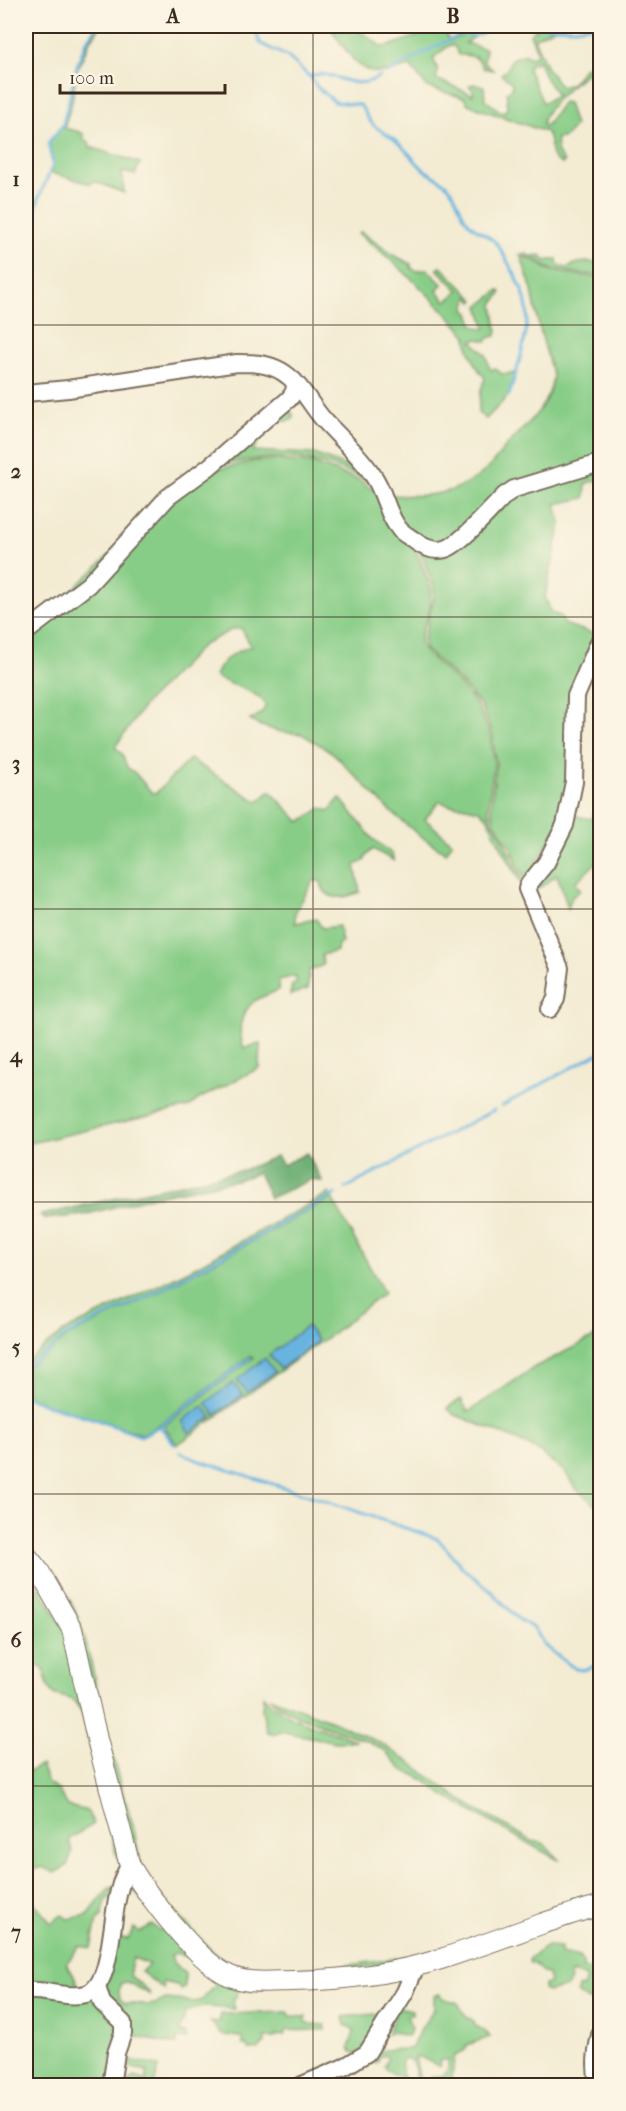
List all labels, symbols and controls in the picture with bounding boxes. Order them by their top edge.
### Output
text: A [165,5,181,28]
text: B [446,5,460,28]
scale bar [60,57,225,95]
text: 100 m [69,68,114,89]
text: 1 [12,168,20,191]
text: 2 [11,460,21,483]
text: 3 [12,752,20,775]
text: 4 [9,1044,23,1068]
text: 5 [12,1336,21,1359]
text: 6 [11,1629,23,1652]
text: 7 [10,1921,21,1944]

